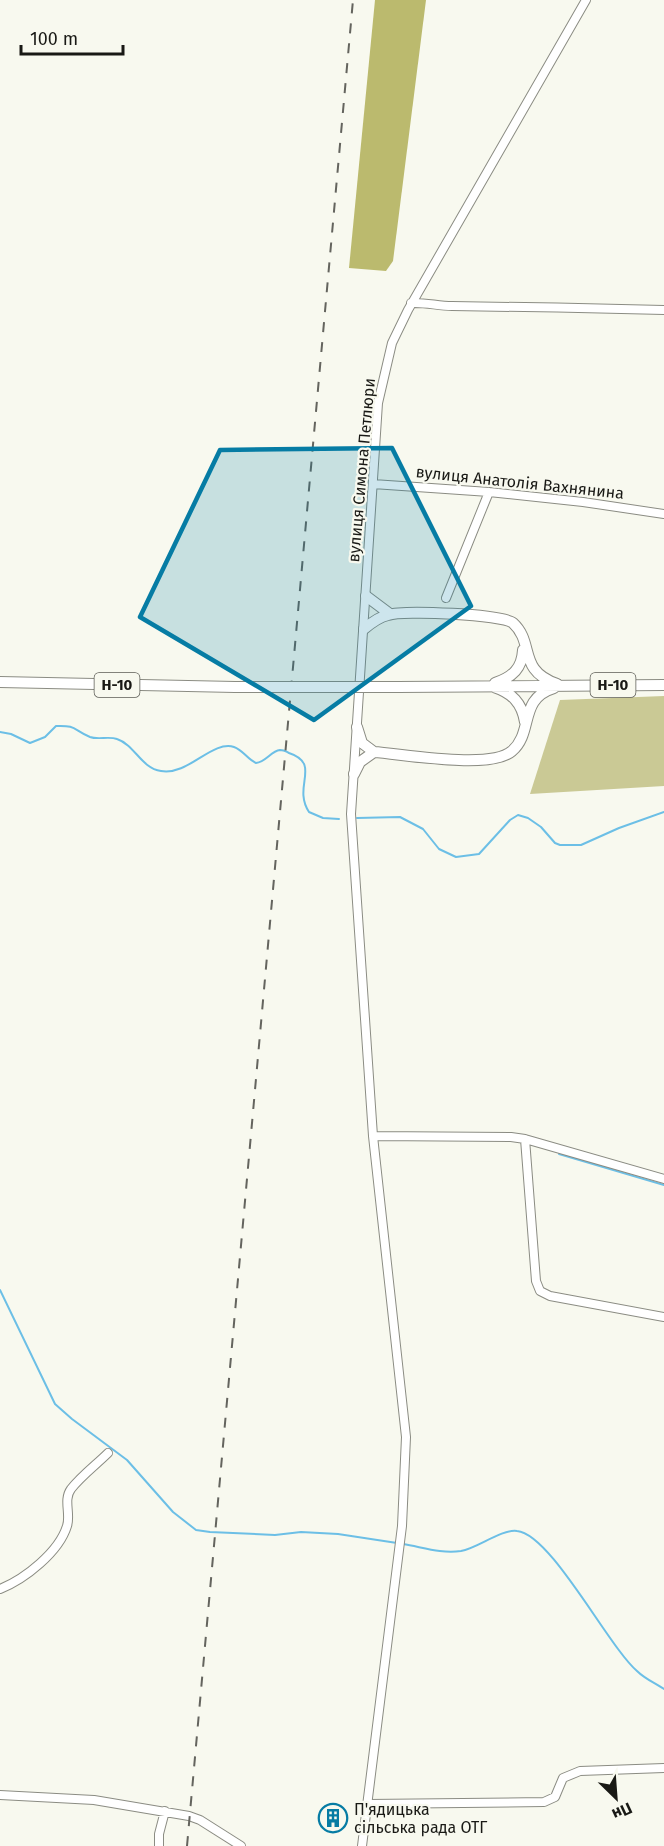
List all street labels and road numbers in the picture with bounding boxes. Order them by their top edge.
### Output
street label: вулиця Симона Петлюри [344,377,379,563]
street label: вулиця Анатолія Вахнянина [415,462,625,503]
road number: Н-10 [94,673,140,697]
road number: Н-10 [590,673,636,697]

